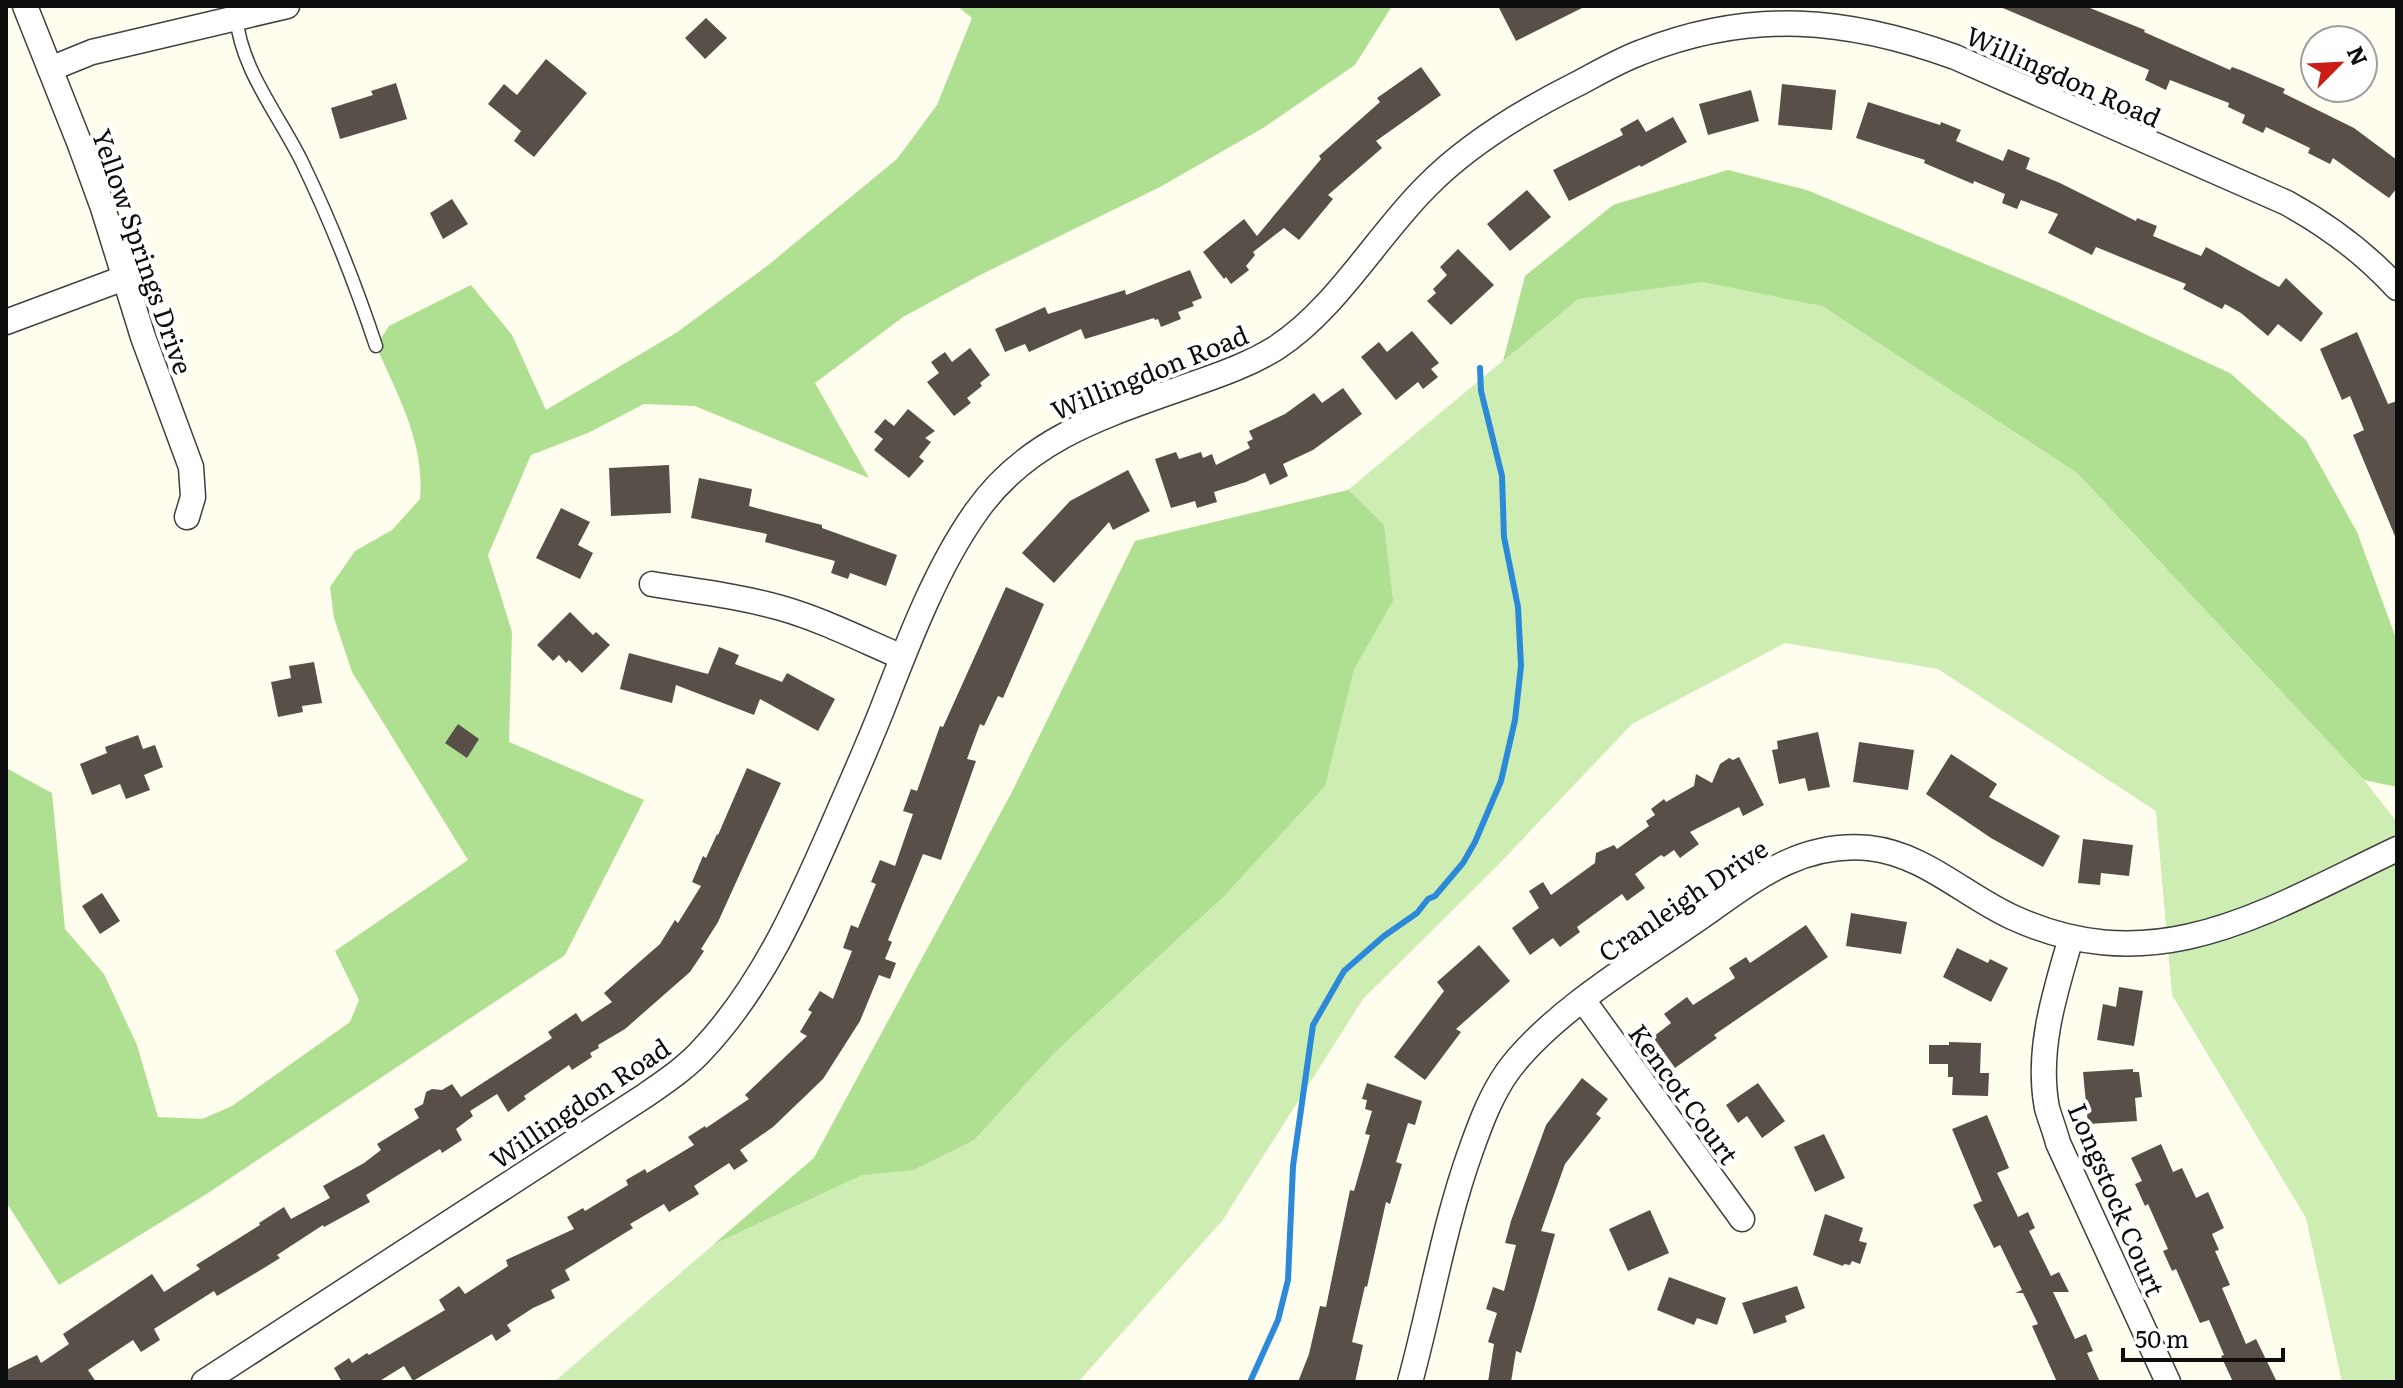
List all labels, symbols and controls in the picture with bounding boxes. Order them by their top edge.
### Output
street label: Willingdon Road [1960,14,2168,136]
north arrow [2299,24,2379,104]
text: N [2340,40,2377,70]
street label: Yellow Springs Drive [84,123,204,379]
street label: Willingdon Road [1044,314,1254,428]
street label: Cranleigh Drive [1589,828,1775,970]
street label: Kencot Court [1621,1015,1750,1172]
street label: Willingdon Road [481,1027,677,1177]
street label: Longstock Court [2060,1096,2176,1302]
scale bar [2123,1312,2283,1362]
text: 50 m [2135,1320,2189,1355]

